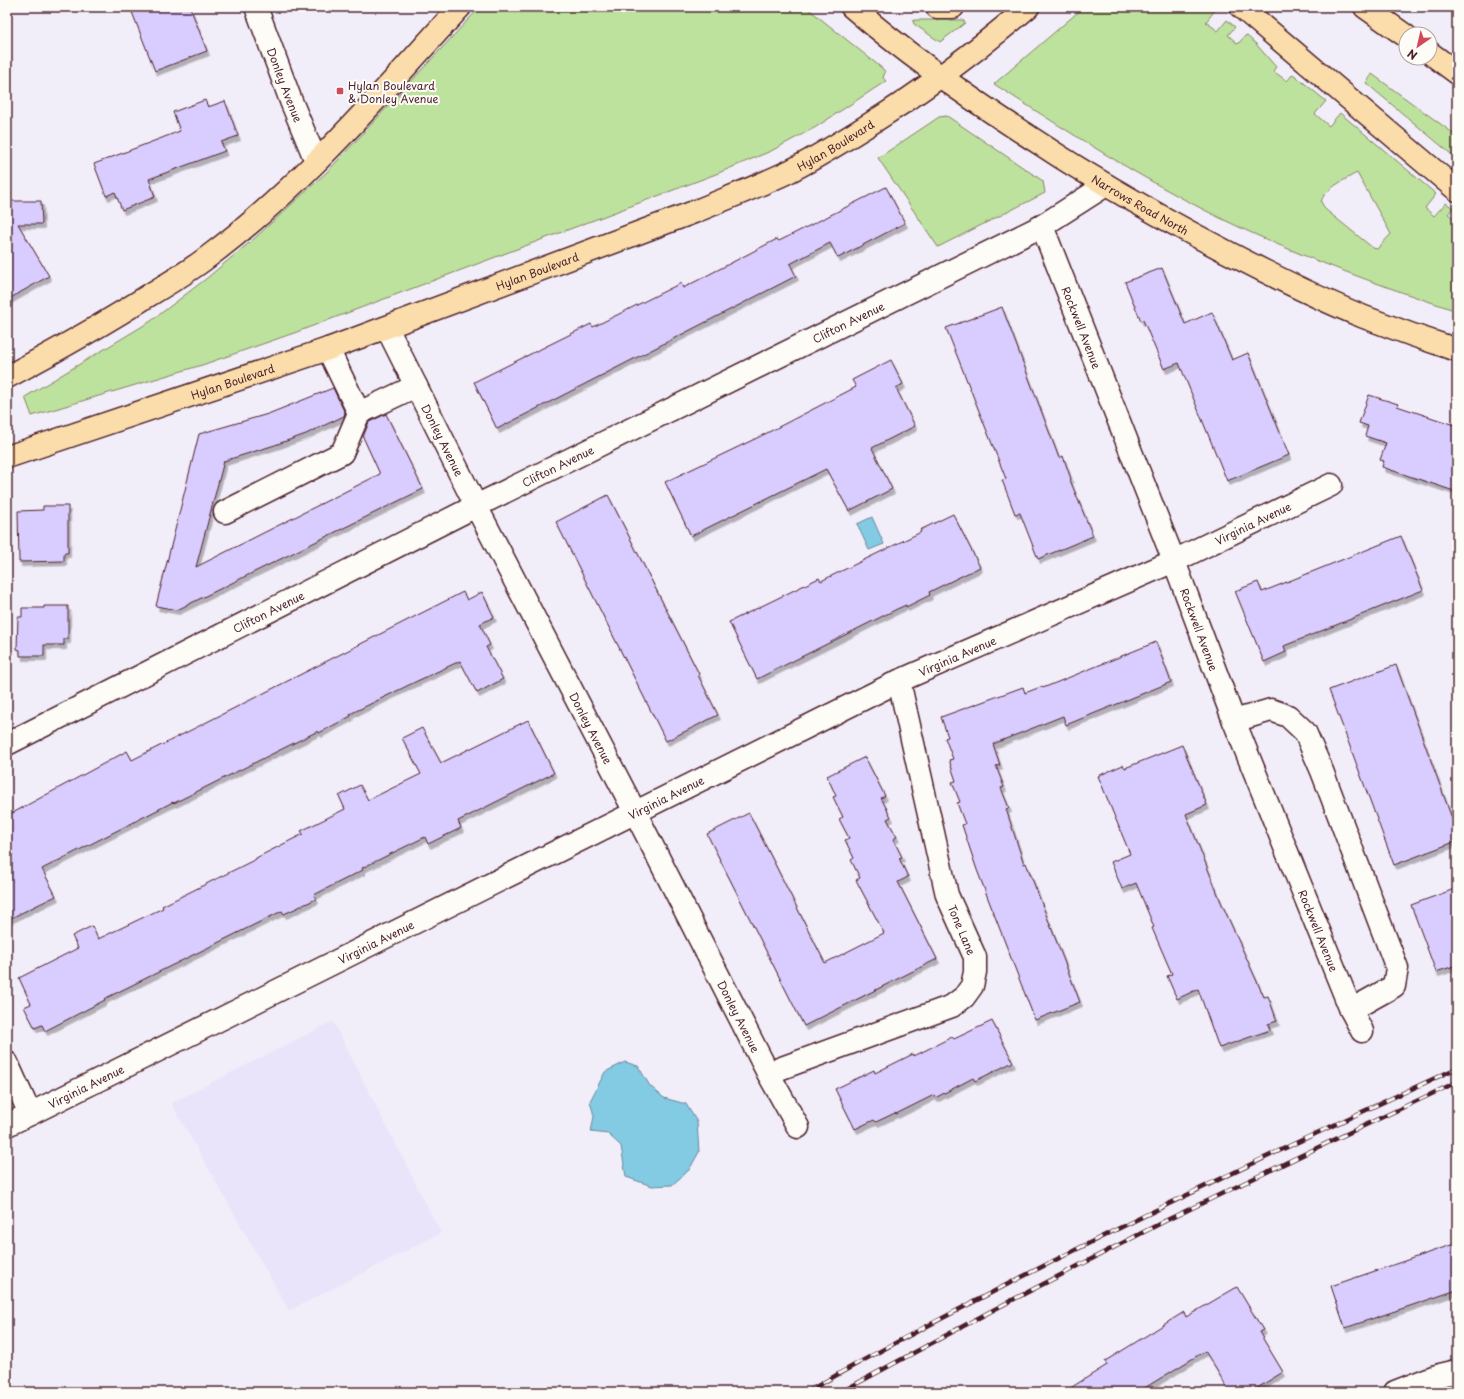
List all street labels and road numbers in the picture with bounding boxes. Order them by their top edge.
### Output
street label: Donley Avenue [263,45,307,125]
street label: Hylan Boulevard [794,115,877,175]
street label: Narrows Road North [1089,170,1192,239]
street label: Hylan Boulevard [493,247,581,294]
street label: Rockwell Avenue [1058,284,1106,371]
street label: Clifton Avenue [809,297,887,347]
street label: Hylan Boulevard [189,359,277,403]
street label: Donley Avenue [418,401,468,479]
street label: Clifton Avenue [519,441,596,491]
street label: Virginia Avenue [1212,497,1294,549]
street label: Clifton Avenue [230,586,307,637]
street label: Rockwell Avenue [1176,586,1223,673]
street label: Virginia Avenue [916,631,999,680]
street label: Donley Avenue [566,689,617,767]
street label: Virginia Avenue [625,771,707,823]
street label: Rockwell Avenue [1295,887,1343,974]
street label: Tone Lane [944,902,980,958]
street label: Virginia Avenue [335,916,417,968]
street label: Donley Avenue [714,977,765,1055]
street label: Virginia Avenue [45,1060,127,1112]

